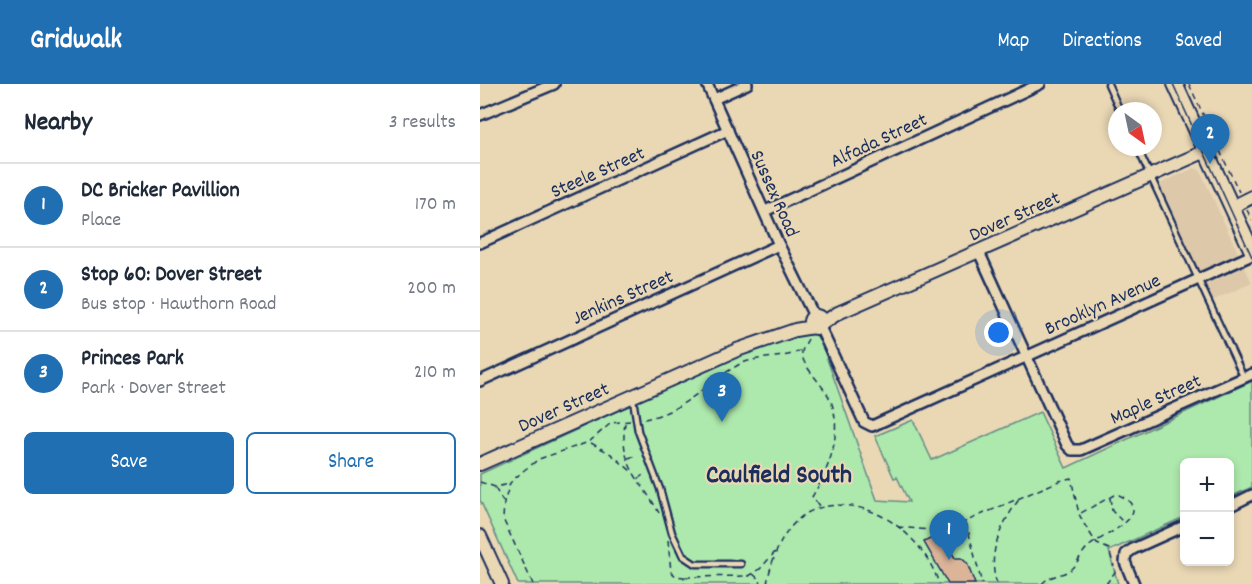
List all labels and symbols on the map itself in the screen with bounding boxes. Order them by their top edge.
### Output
north arrow [1108,102,1162,156]
street label: Alfada Street [826,107,932,176]
pin: 2 [1190,115,1230,164]
street label: Steele Street [547,141,650,207]
street label: Sussex Road [742,146,805,242]
street label: Dover Street [965,185,1065,250]
street label: Jenkins Street [568,264,678,334]
street label: Brooklyn Avenue [1041,268,1166,344]
your location [984,318,1013,347]
street label: Maple Street [1106,368,1206,433]
pin: 3 [702,372,742,422]
street label: Dover Street [514,376,614,441]
district label: Caulfield South [706,458,852,495]
pin: 1 [930,510,968,560]

